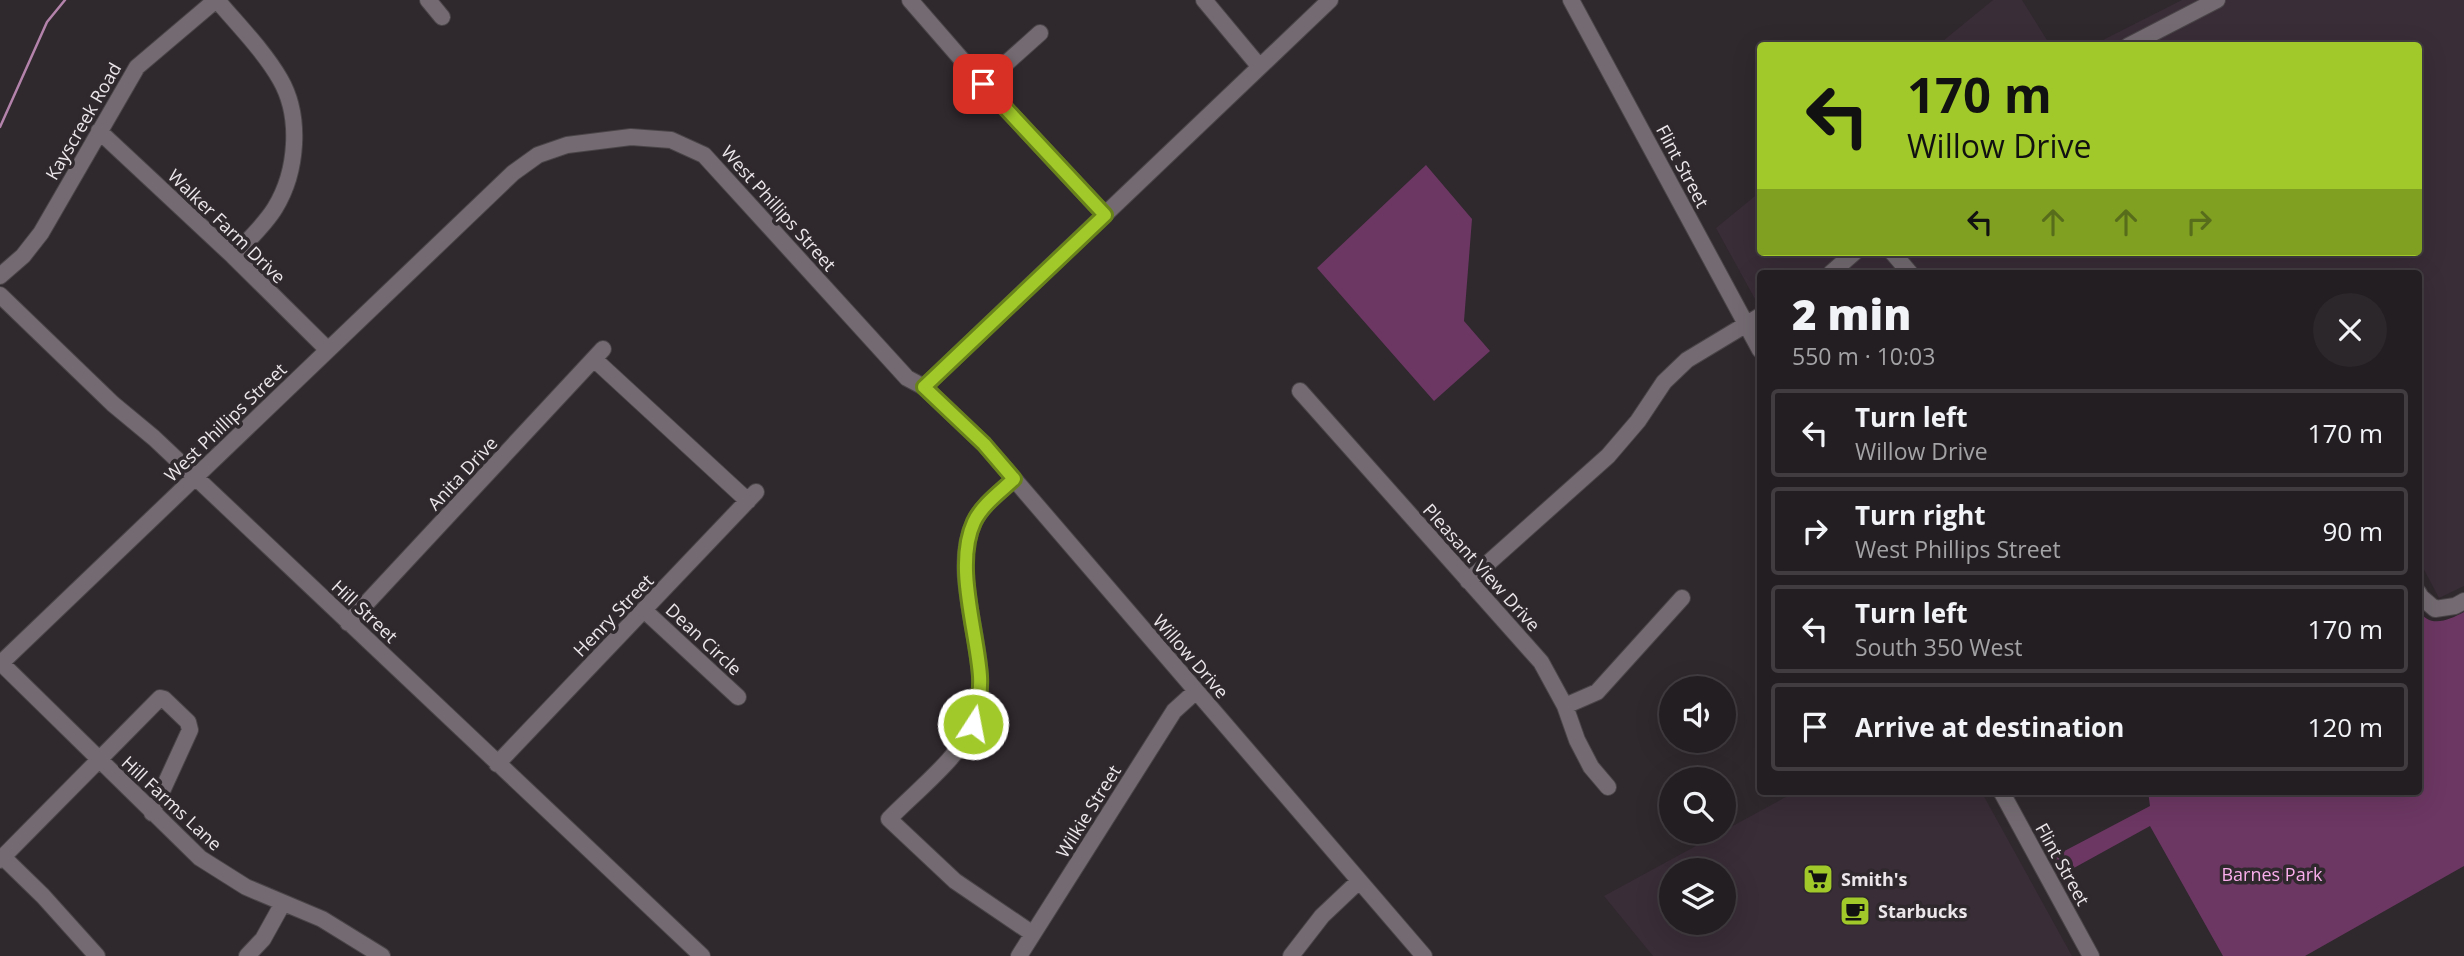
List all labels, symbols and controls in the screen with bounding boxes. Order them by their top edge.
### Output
pin [953,54,1013,114]
street label: Kayscreek Road [40,58,126,184]
text: 170 m [1907,61,2052,127]
icon: arrive [964,65,1002,103]
icon: left [1792,70,1883,161]
street label: Flint Street [1651,120,1715,212]
text: Willow Drive [1907,124,2091,167]
street label: West Phillips Street [716,140,842,276]
street label: Walker Farm Drive [163,164,291,288]
icon: left [1961,203,1999,241]
icon: ahead [2034,203,2072,241]
icon: ahead [2107,203,2145,241]
icon: right [2180,203,2218,241]
text: 2 min [1792,285,1911,342]
button: close [2313,293,2387,367]
text: 550 m · 10:03 [1792,340,1935,372]
street label: West Phillips Street [159,357,291,487]
text: Turn left [1855,399,1967,435]
icon: left [1796,414,1834,452]
text: 170 m [2308,415,2383,451]
street label: Anita Drive [422,431,502,515]
text: Willow Drive [1855,435,1988,467]
text: Turn right [1855,497,1986,533]
street label: Pleasant View Drive [1418,498,1546,636]
icon: right [1796,512,1834,550]
text: 90 m [2322,513,2383,549]
text: West Phillips Street [1855,533,2061,565]
street label: Henry Street [568,569,658,661]
street label: Hill Street [327,574,403,648]
text: Turn left [1855,595,1967,631]
street label: Dean Circle [661,598,747,680]
street label: Willow Drive [1148,609,1234,703]
icon: left [1796,610,1834,648]
text: 170 m [2308,611,2383,647]
text: South 350 West [1855,631,2023,663]
map controls [1659,676,1736,935]
button: sound [1659,676,1736,753]
position arrow [936,687,1010,761]
icon: arrive [1796,708,1834,746]
text: Arrive at destination [1855,709,2124,745]
text: 120 m [2308,709,2383,745]
street label: Hill Farms Lane [117,750,227,856]
street label: Wilkie Street [1050,760,1126,862]
button: search [1659,767,1736,844]
street label: Flint Street [2030,818,2096,910]
button: layers [1659,858,1736,935]
supermarket icon: Smith's [1801,862,1835,896]
park label: Barnes Park [2221,862,2323,886]
place label: Smith's [1841,867,1908,891]
cafe icon: Starbucks [1838,894,1872,928]
place label: Starbucks [1878,899,1967,923]

